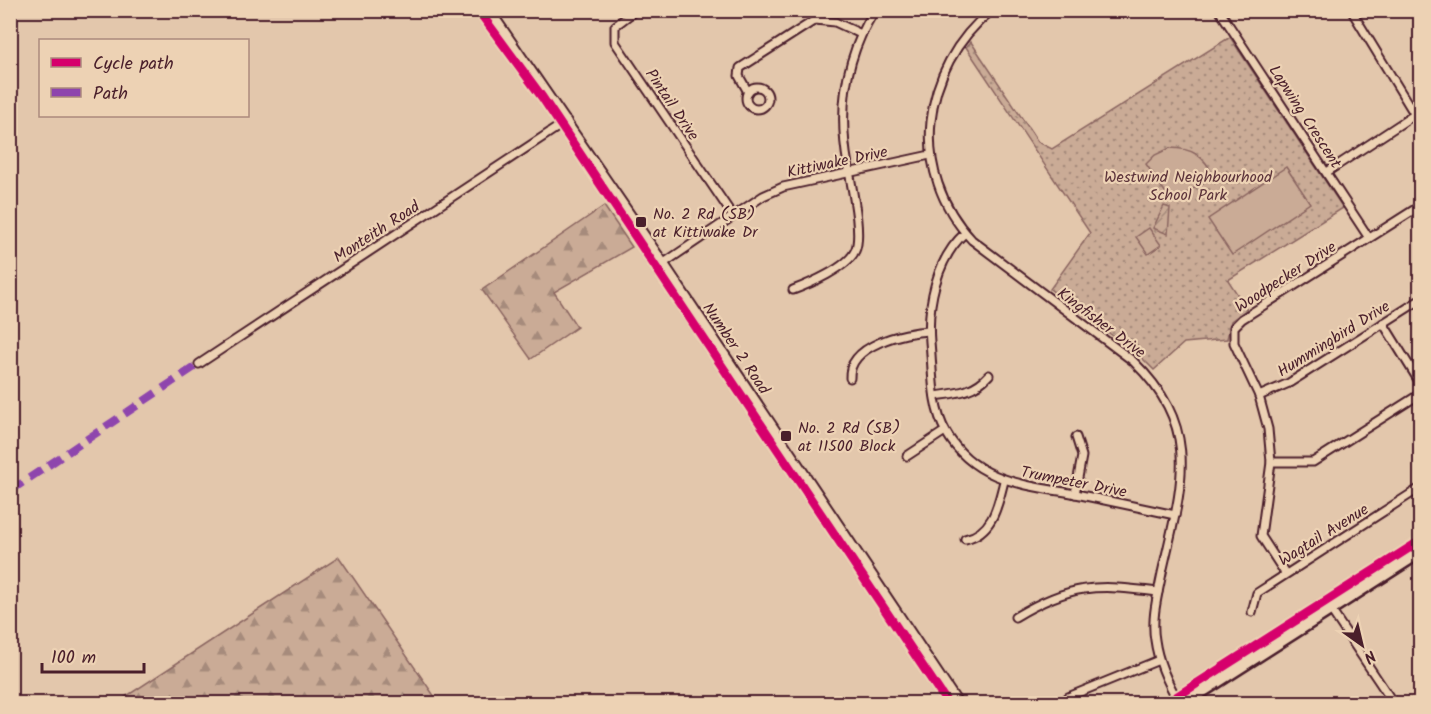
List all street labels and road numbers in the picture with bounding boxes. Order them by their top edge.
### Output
street label: Lapwing Crescent [1262,60,1348,174]
street label: Pintail Drive [638,64,705,146]
street label: Kittiwake Drive [785,140,890,185]
street label: Monteith Road [329,194,426,270]
street label: Woodpecker Drive [1230,235,1342,320]
street label: Kingfisher Drive [1051,281,1151,365]
street label: Hummingbird Drive [1272,294,1395,384]
street label: Number 2 Road [696,298,776,401]
street label: Trumpeter Drive [1019,460,1129,505]
street label: Wagtail Avenue [1274,497,1374,573]

